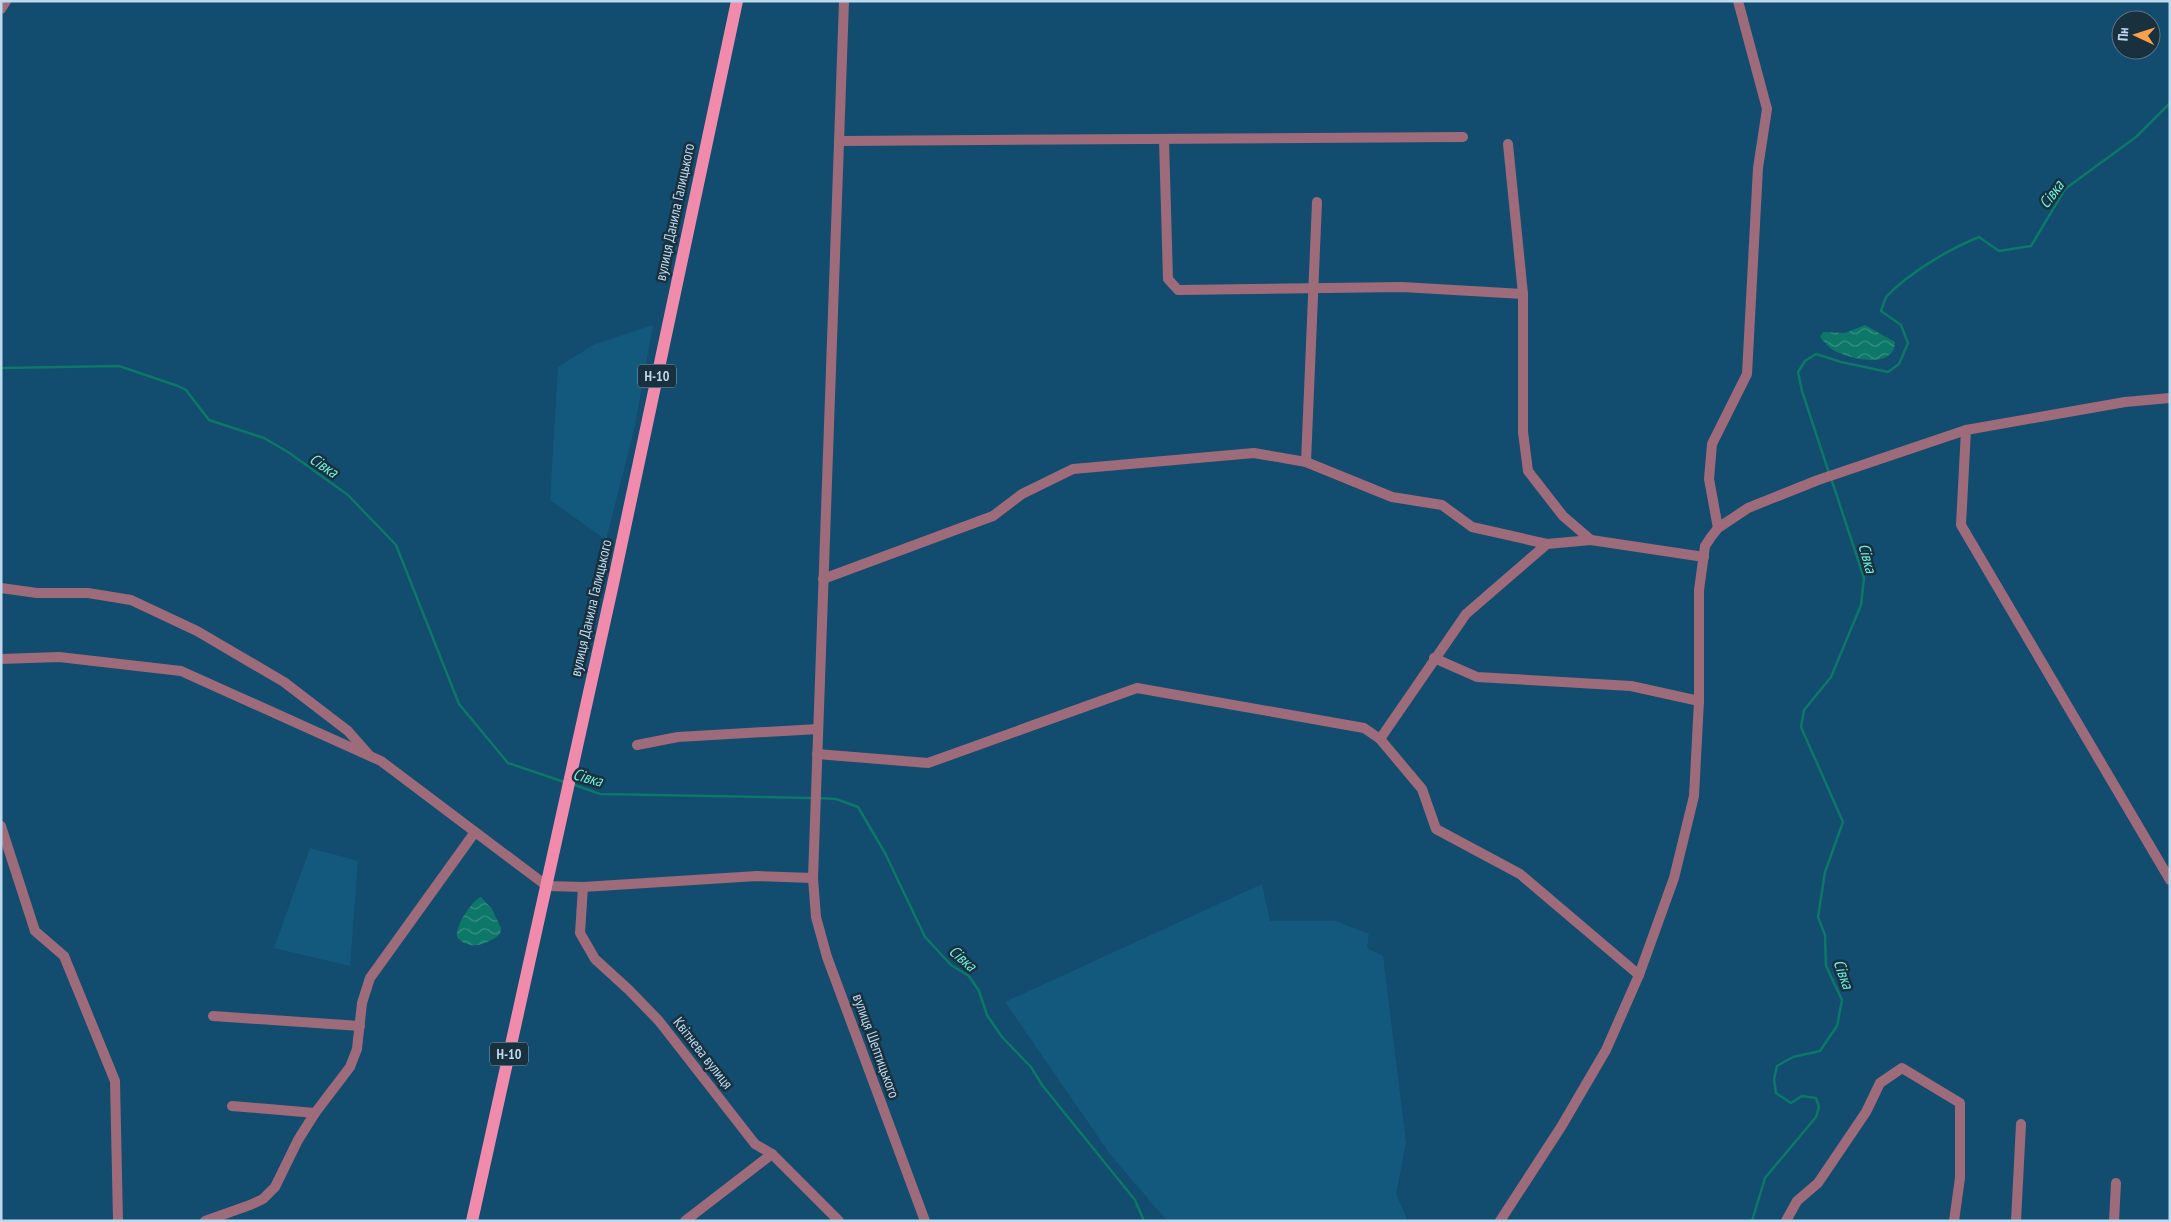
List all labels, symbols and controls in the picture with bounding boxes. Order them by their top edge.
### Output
north arrow [2111,10,2161,60]
text: Пн [2114,27,2132,41]
street label: вулиця Данила Галицького [651,141,698,282]
water label: Сівка [2034,175,2069,212]
road number: Н-10 [638,364,676,388]
water label: Сівка [306,448,343,483]
street label: вулиця Данила Галицького [566,538,616,678]
water label: Сівка [1854,541,1882,577]
water label: Сівка [571,763,607,791]
water label: Сівка [945,941,982,976]
water label: Сівка [1829,957,1859,993]
street label: вулиця Шептицького [849,991,904,1101]
street label: Квітнева вулиця [669,1013,737,1093]
road number: Н-10 [490,1042,528,1066]

